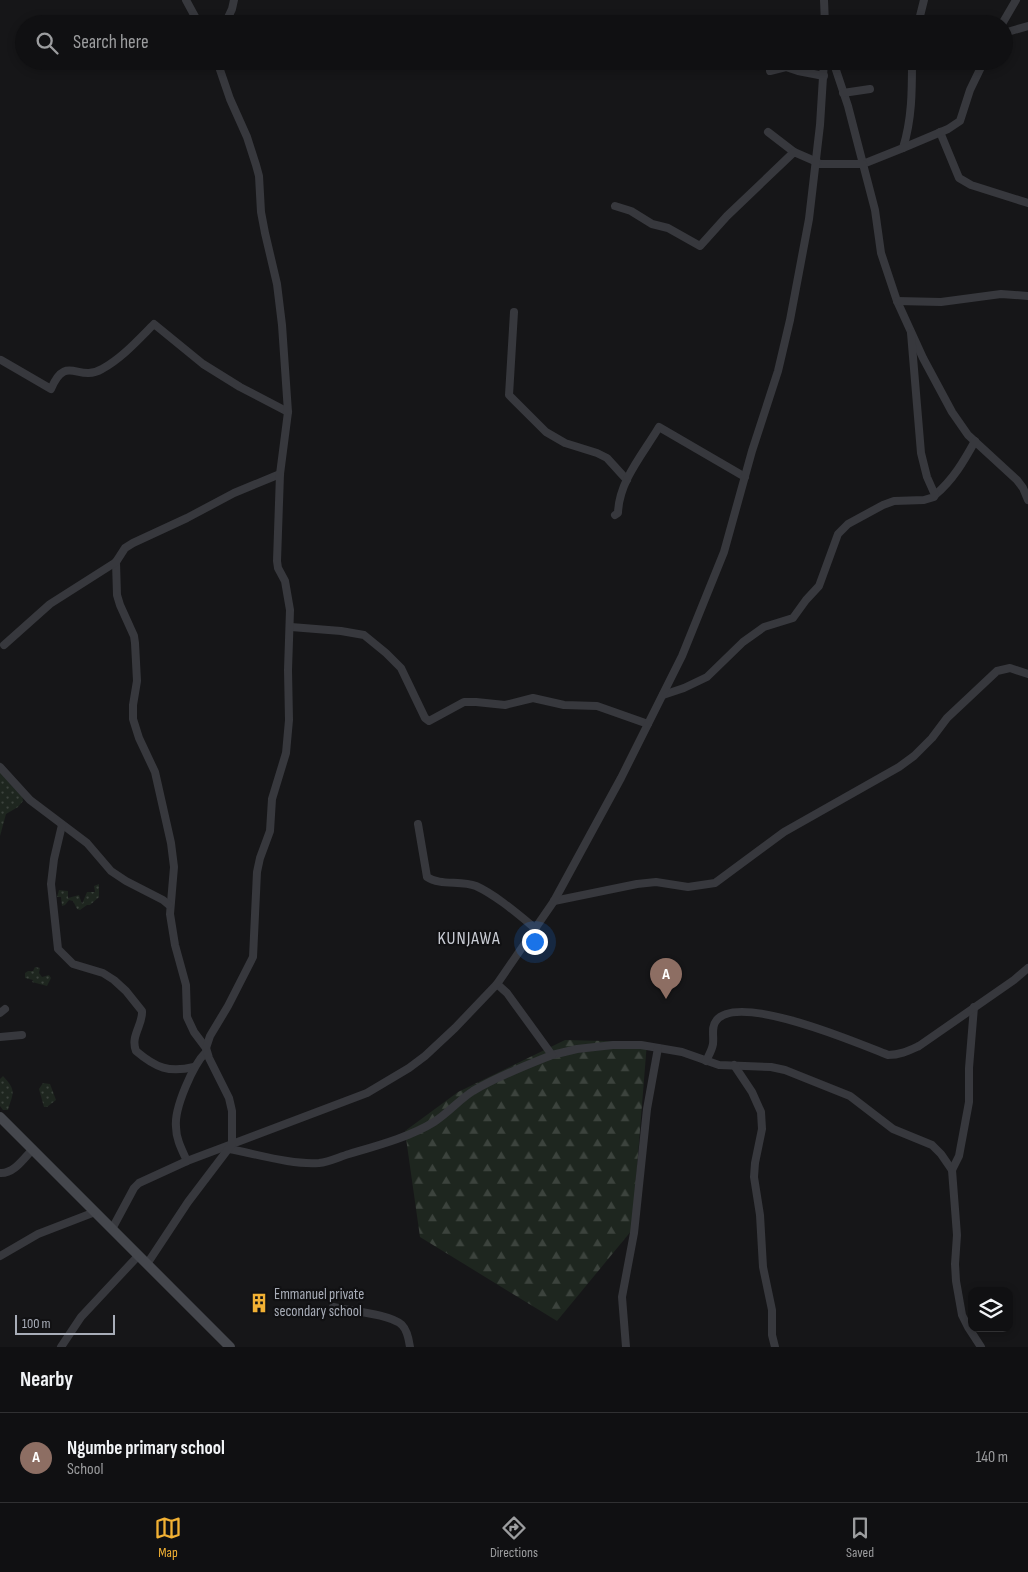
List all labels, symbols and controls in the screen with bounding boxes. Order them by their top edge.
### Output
search box [15,15,1013,70]
icon: search [33,29,61,57]
text: Search here [73,31,149,54]
district label: KUNJAWA [437,928,501,949]
your location [522,929,548,955]
pin: A [650,958,682,999]
place label: Emmanuel private secondary school [274,1285,364,1321]
map controls [968,1287,1013,1332]
button: layers [968,1287,1013,1332]
building icon: Emmanuel private secondary school [248,1292,270,1314]
scale bar [15,1312,115,1335]
text: 100 m [22,1315,51,1332]
text: Nearby [20,1367,73,1392]
text: Ngumbe primary school [67,1437,225,1460]
text: A [32,1448,40,1467]
text: 140 m [976,1448,1008,1467]
text: School [67,1460,103,1479]
tab: Map [154,1514,182,1561]
tab: Directions [490,1514,538,1561]
tab: Saved [846,1514,874,1561]

